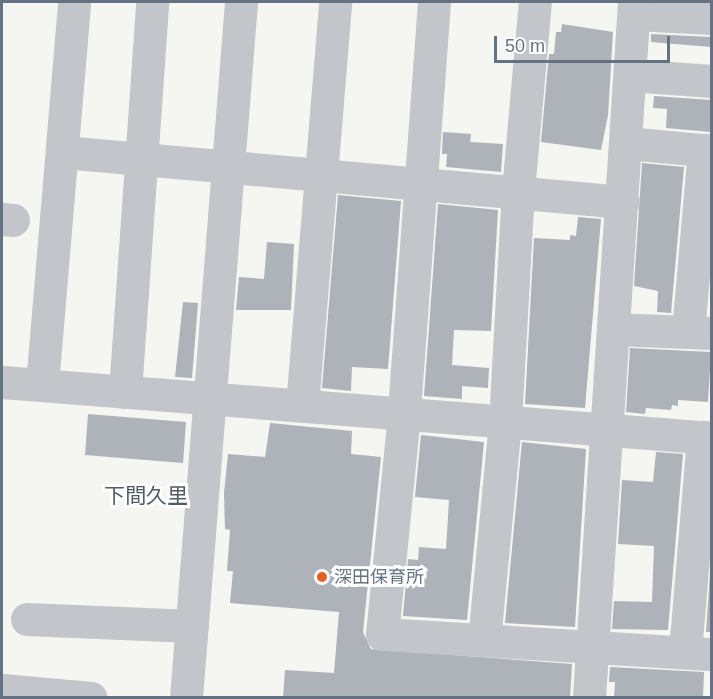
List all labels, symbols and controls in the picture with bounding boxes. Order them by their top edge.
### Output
scale bar [497,24,672,62]
text: 50 m [505,36,545,56]
district label: 下間久里 [104,483,188,509]
place label: 深田保育所 [334,566,424,588]
marker: 深田保育所 [315,570,329,584]

